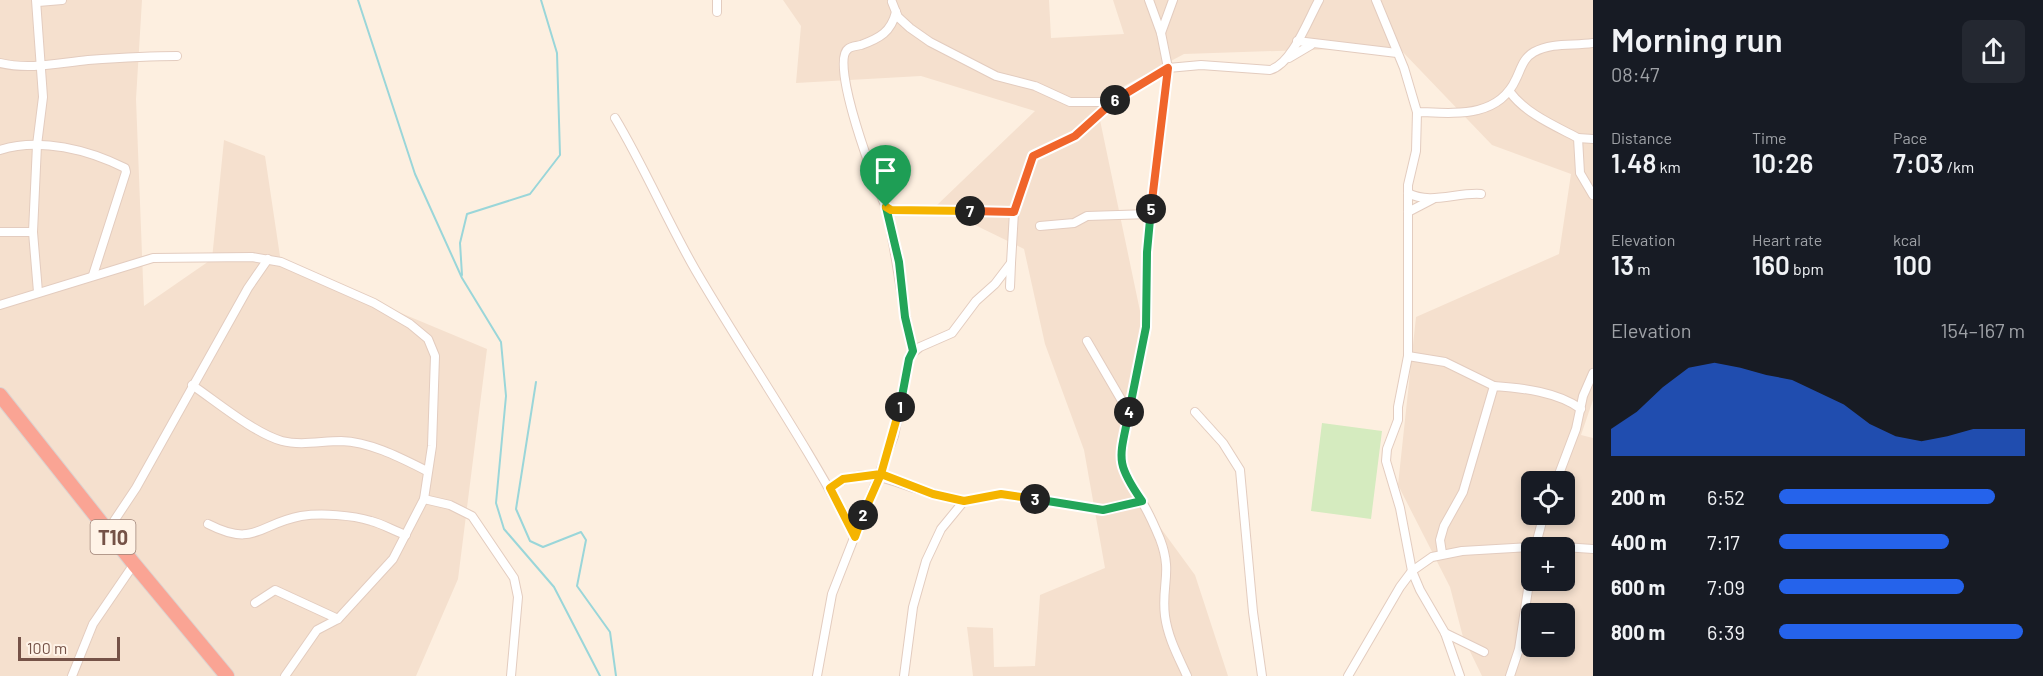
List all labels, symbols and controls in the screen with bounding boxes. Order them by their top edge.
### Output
text: Morning run [1611,19,1783,59]
button: share [1962,20,2025,83]
text: 08:47 [1611,62,1659,86]
pin: 6 [1100,85,1130,115]
text: 6 [1111,90,1119,109]
text: Distance [1611,128,1672,147]
text: Time [1752,128,1787,147]
text: Pace [1893,128,1927,147]
pin [860,145,911,207]
text: 1.48 [1611,147,1656,178]
text: 10:26 [1752,147,1813,178]
text: 7:03 [1893,147,1944,178]
icon: arrive [869,154,902,187]
text: km [1656,157,1681,176]
text: /km [1944,157,1974,176]
pin: 5 [1136,194,1166,224]
pin: 7 [955,196,985,226]
text: 5 [1147,199,1155,218]
text: 7 [966,201,974,220]
text: Elevation [1611,230,1675,249]
text: Heart rate [1752,230,1822,249]
text: kcal [1893,230,1921,249]
text: 13 [1611,249,1634,280]
text: 160 [1752,249,1790,280]
text: 100 [1893,249,1932,280]
text: m [1634,259,1650,278]
text: bpm [1790,259,1824,278]
text: Elevation [1611,318,1692,342]
text: 154–167 m [1940,318,2025,342]
pin: 1 [885,392,915,422]
text: 1 [897,397,903,416]
pin: 4 [1114,397,1144,427]
text: 4 [1124,402,1134,421]
map controls [1521,471,1575,657]
button: locate [1521,471,1575,525]
pin: 3 [1020,484,1050,514]
text: 200 m [1611,485,1666,509]
text: 6:52 [1707,485,1745,509]
text: 3 [1031,489,1039,508]
pin: 2 [848,500,878,530]
text: 2 [859,505,867,524]
road number: T10 [90,520,136,554]
text: 400 m [1611,530,1667,554]
text: 7:17 [1707,530,1740,554]
button: + [1521,537,1575,591]
text: 600 m [1611,575,1665,599]
text: 7:09 [1707,575,1745,599]
button: − [1521,603,1575,657]
text: 800 m [1611,620,1665,644]
text: 6:39 [1707,620,1745,644]
scale bar [18,634,120,662]
text: 100 m [27,638,67,657]

